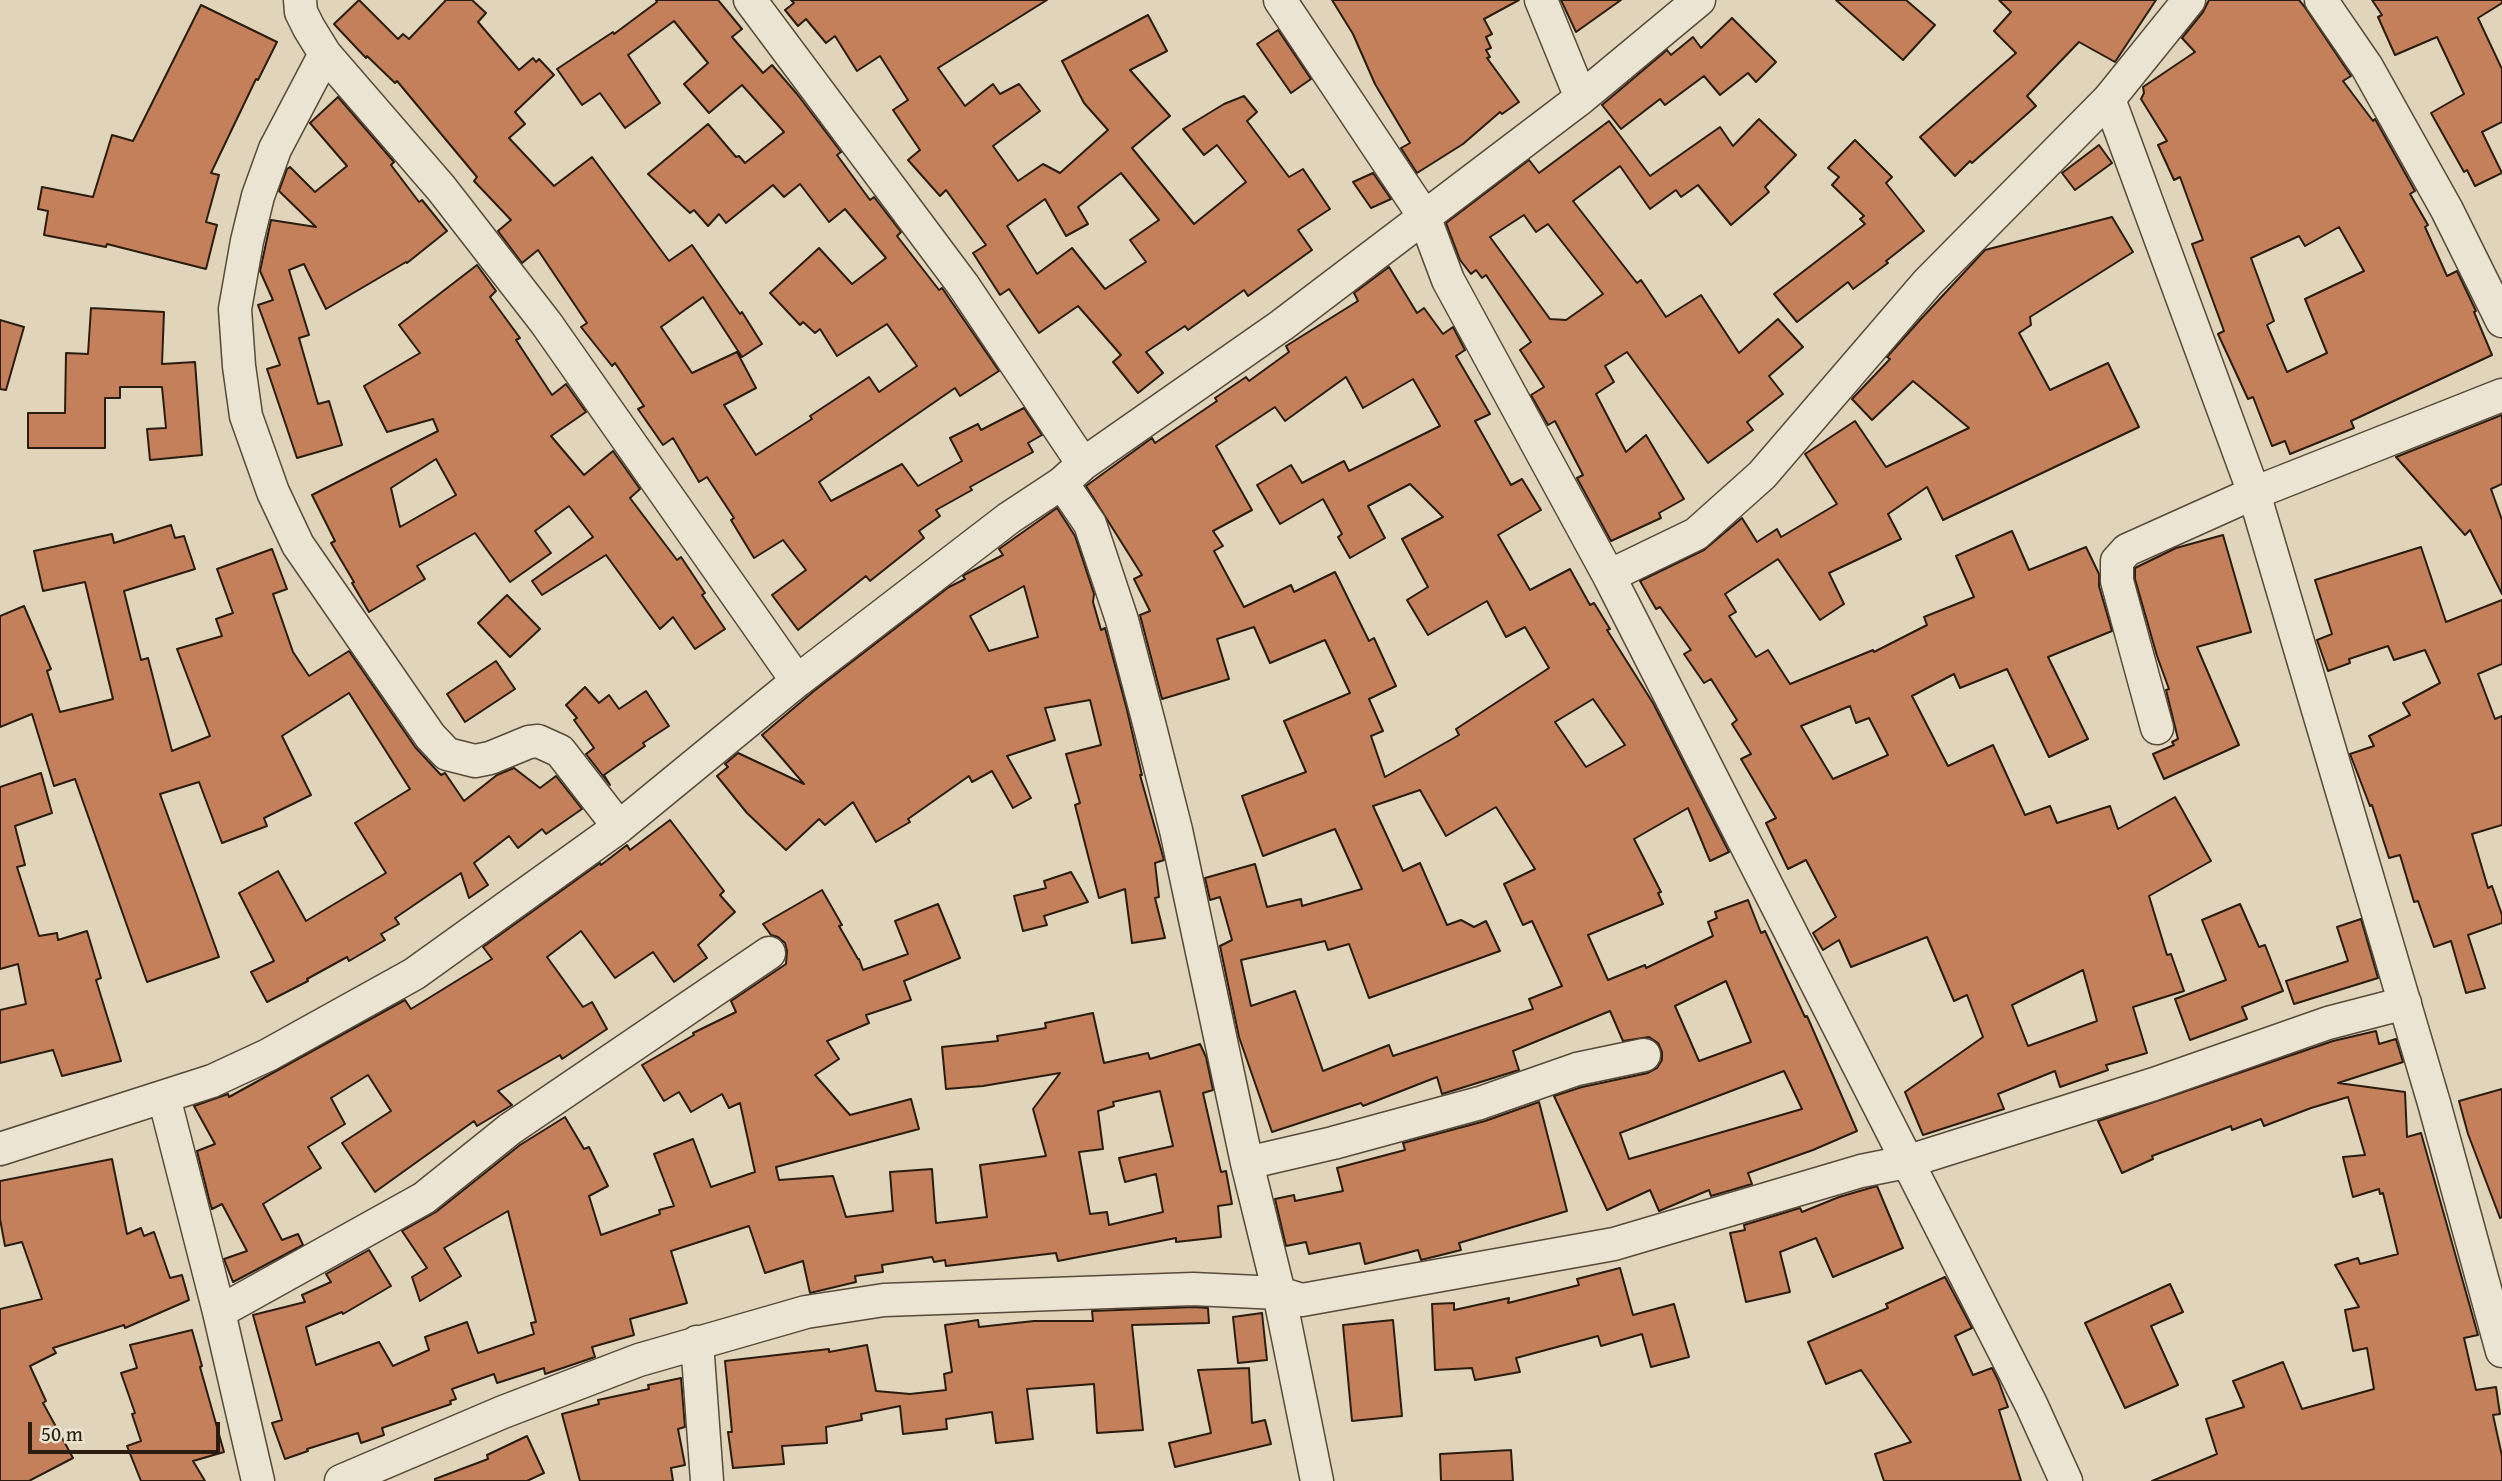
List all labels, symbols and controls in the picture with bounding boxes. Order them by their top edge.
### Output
scale bar [32,1408,224,1452]
text: 50 m [41,1418,83,1449]

